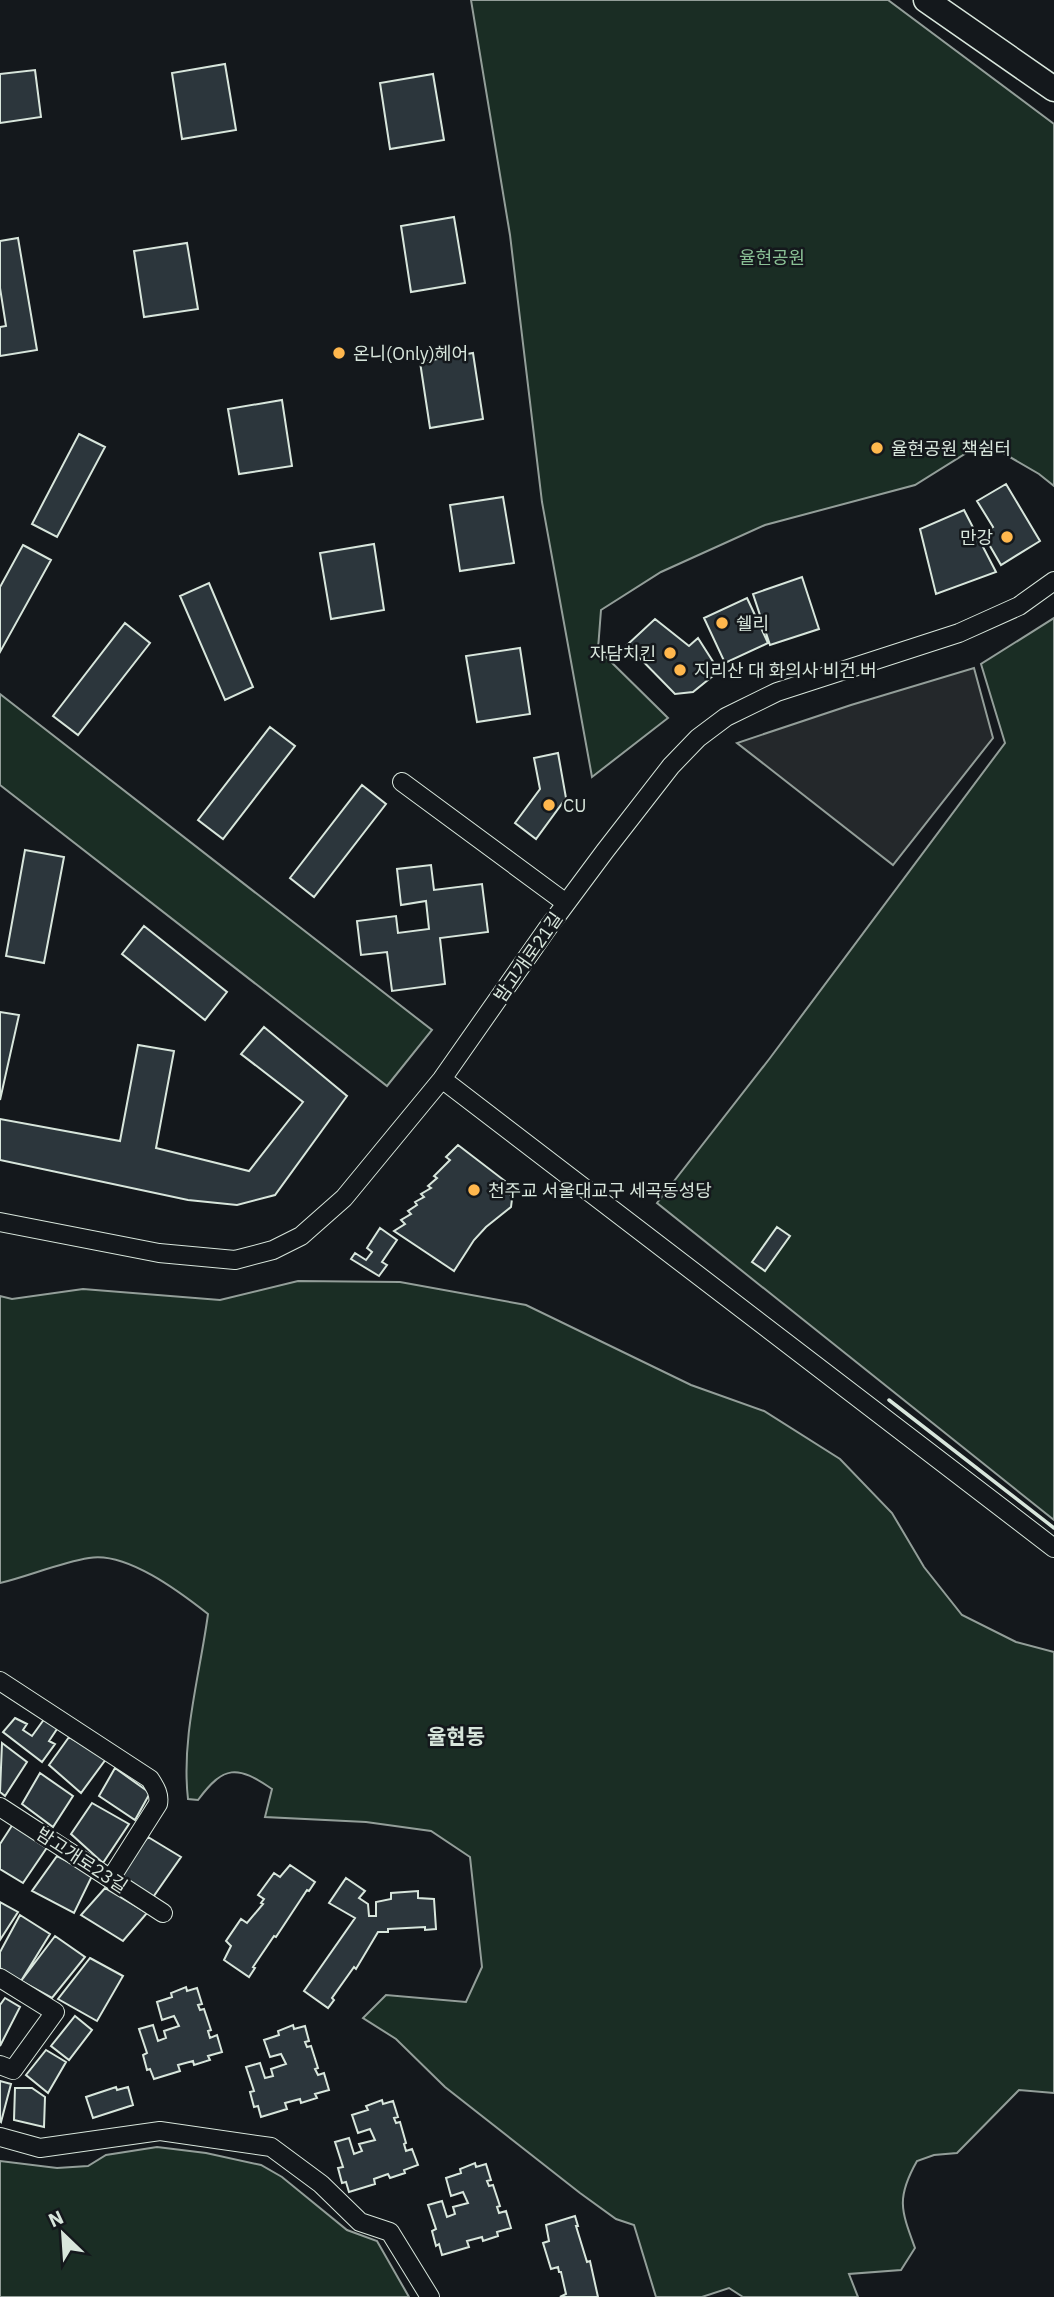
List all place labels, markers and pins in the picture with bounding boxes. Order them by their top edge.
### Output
place label: 온니(Only)헤어 [353,342,468,365]
marker: 온니(Only)헤어 [331,345,347,361]
place label: 율현공원 책쉼터 [891,437,1011,460]
marker: 율현공원 책쉼터 [869,440,885,456]
place label: 만강 [960,526,993,549]
marker: 만강 [999,529,1015,545]
place label: 쉘리 [736,612,769,635]
marker: 쉘리 [714,615,730,631]
place label: 자담치킨 [590,642,656,665]
marker: 자담치킨 [662,645,678,661]
place label: 지리산 대 화의사 비건 버 [694,659,877,682]
marker: 지리산 대 화의사 비건 버 [672,662,688,678]
place label: CU [563,794,586,817]
marker: CU [541,797,557,813]
place label: 천주교 서울대교구 세곡동성당 [488,1179,712,1202]
marker: 천주교 서울대교구 세곡동성당 [466,1182,482,1198]

